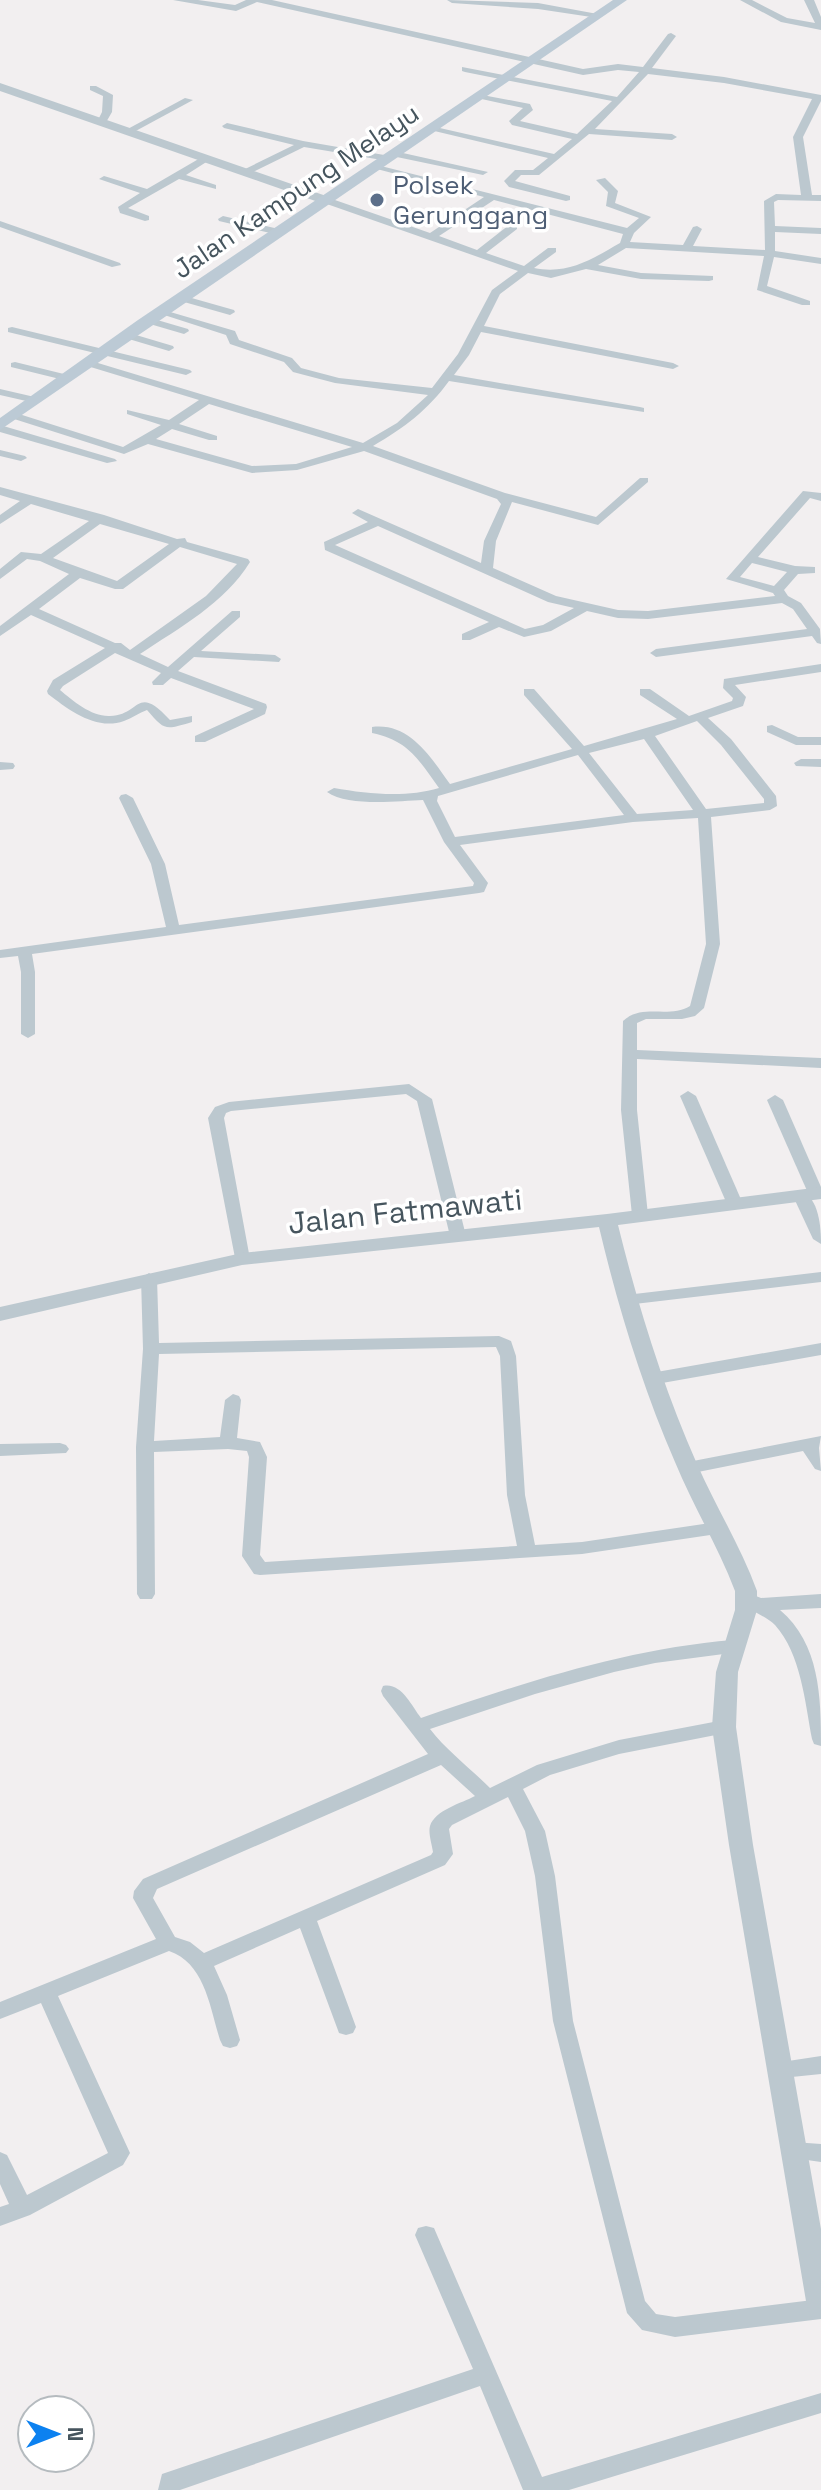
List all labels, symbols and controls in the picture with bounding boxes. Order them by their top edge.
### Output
street label: Jalan Kampung Melayu [166,96,426,286]
place label: Polsek Gerunggang [393,168,548,232]
marker: Polsek Gerunggang [368,191,386,209]
street label: Jalan Fatmawati [286,1179,524,1243]
north arrow [16,2394,96,2474]
text: N [62,2427,90,2441]

